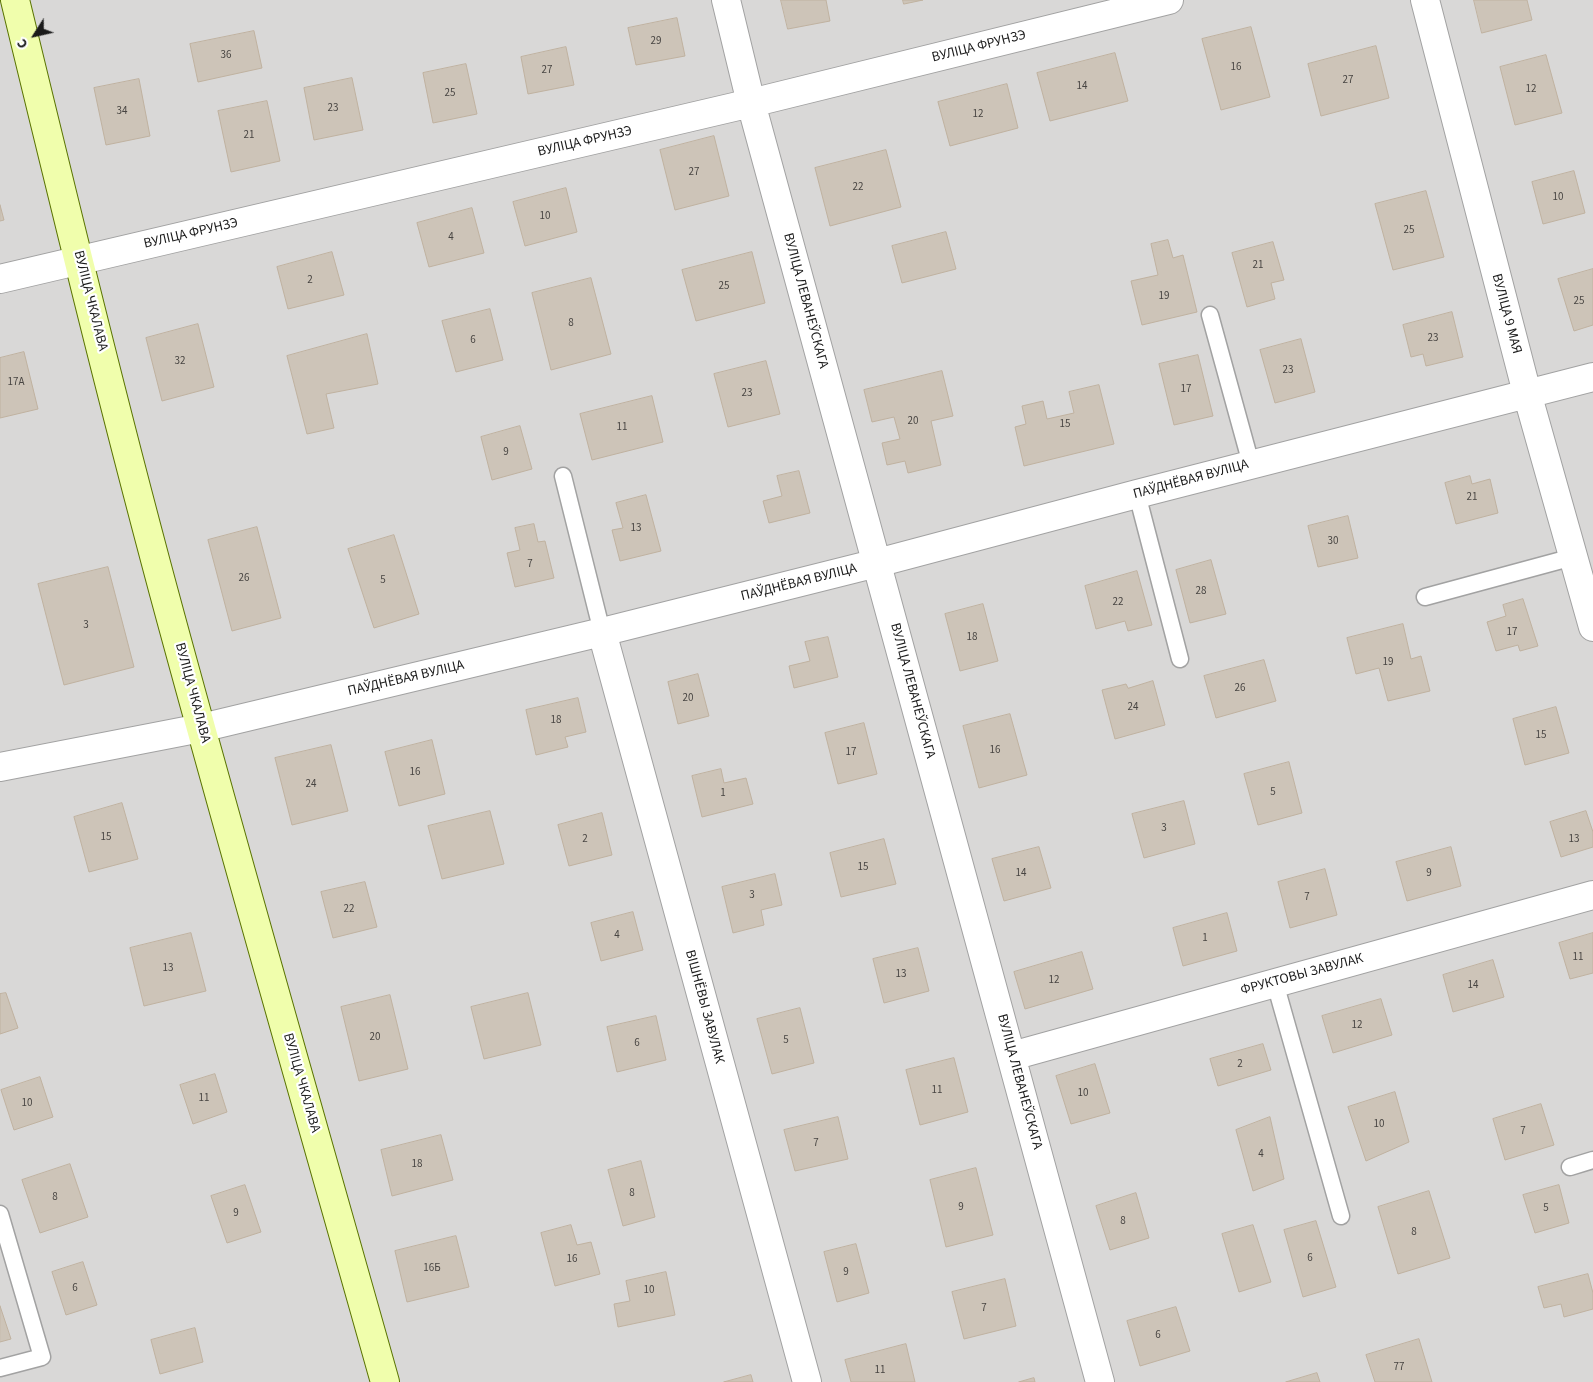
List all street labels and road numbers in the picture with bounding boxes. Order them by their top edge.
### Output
street label: ВУЛІЦА ФРУНЗЭ [930,27,1028,67]
street label: ВУЛІЦА ФРУНЗЭ [536,123,634,161]
street label: ВУЛІЦА ФРУНЗЭ [142,215,240,253]
street label: ВУЛІЦА ЛЕВАНЕЎСКАГА [779,231,831,371]
street label: ВУЛІЦА ЧКАЛАВА [69,249,111,353]
street label: ВУЛІЦА 9 МАЯ [1487,272,1525,356]
street label: ПАЎДНЁВАЯ ВУЛІЦА [1131,457,1251,503]
street label: ПАЎДНЁВАЯ ВУЛІЦА [739,560,859,606]
street label: ВУЛІЦА ЛЕВАНЕЎСКАГА [886,621,938,761]
street label: ВУЛІЦА ЧКАЛАВА [171,641,213,745]
street label: ПАЎДНЁВАЯ ВУЛІЦА [346,657,466,701]
street label: ВІШНЁВЫ ЗАВУЛАК [681,948,727,1066]
street label: ФРУКТОВЫ ЗАВУЛАК [1239,951,1365,999]
street label: ВУЛІЦА ЛЕВАНЕЎСКАГА [993,1012,1045,1152]
street label: ВУЛІЦА ЧКАЛАВА [279,1031,323,1135]

